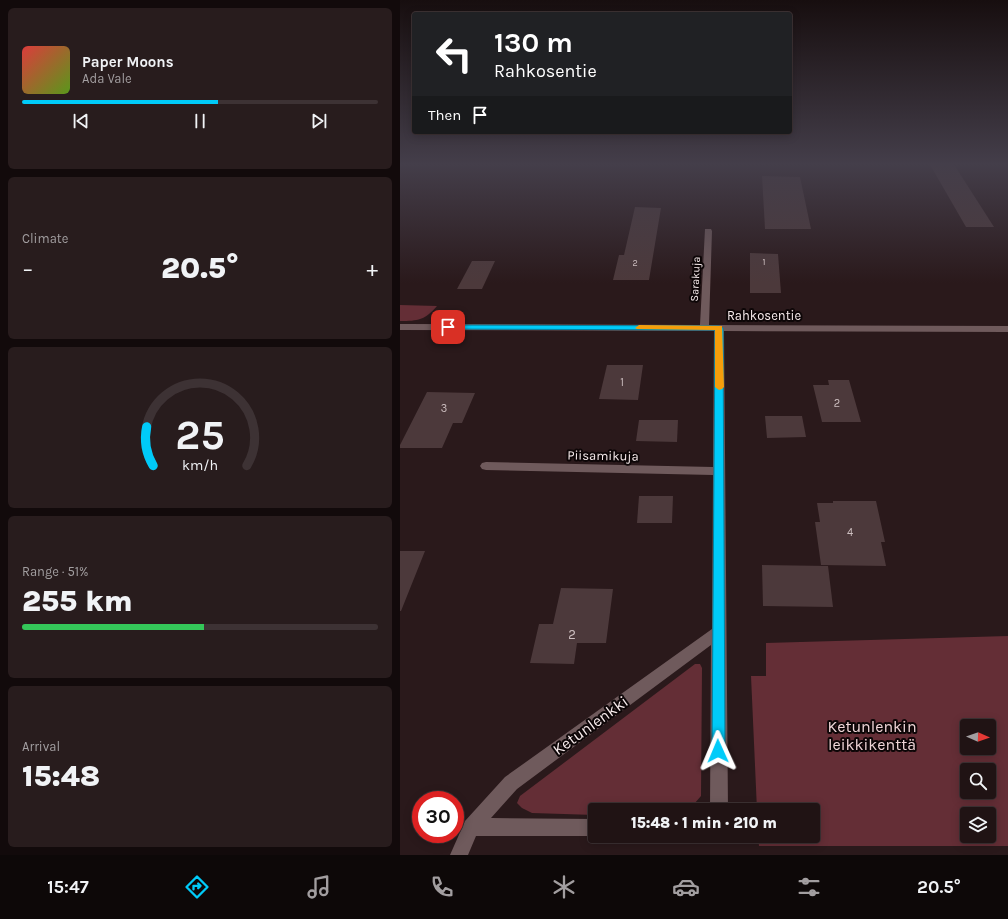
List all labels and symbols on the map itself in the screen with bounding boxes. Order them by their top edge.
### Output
street label: Sarakuja [688,256,703,302]
house number: 1 [763,257,766,267]
house number: 2 [632,258,638,268]
street label: Rahkosentie [727,308,801,323]
pin [431,310,465,344]
house number: 1 [620,376,624,389]
house number: 2 [834,397,840,410]
house number: 3 [441,402,447,415]
street label: Piisamikuja [567,447,639,464]
house number: 4 [847,526,853,539]
house number: 2 [568,627,576,642]
street label: Ketunlenkki [549,692,632,759]
park label: Ketunlenkin leikkikenttä [827,717,917,754]
north arrow [960,719,996,755]
position arrow [697,730,739,772]
speed limit sign: 30 [412,791,464,843]

